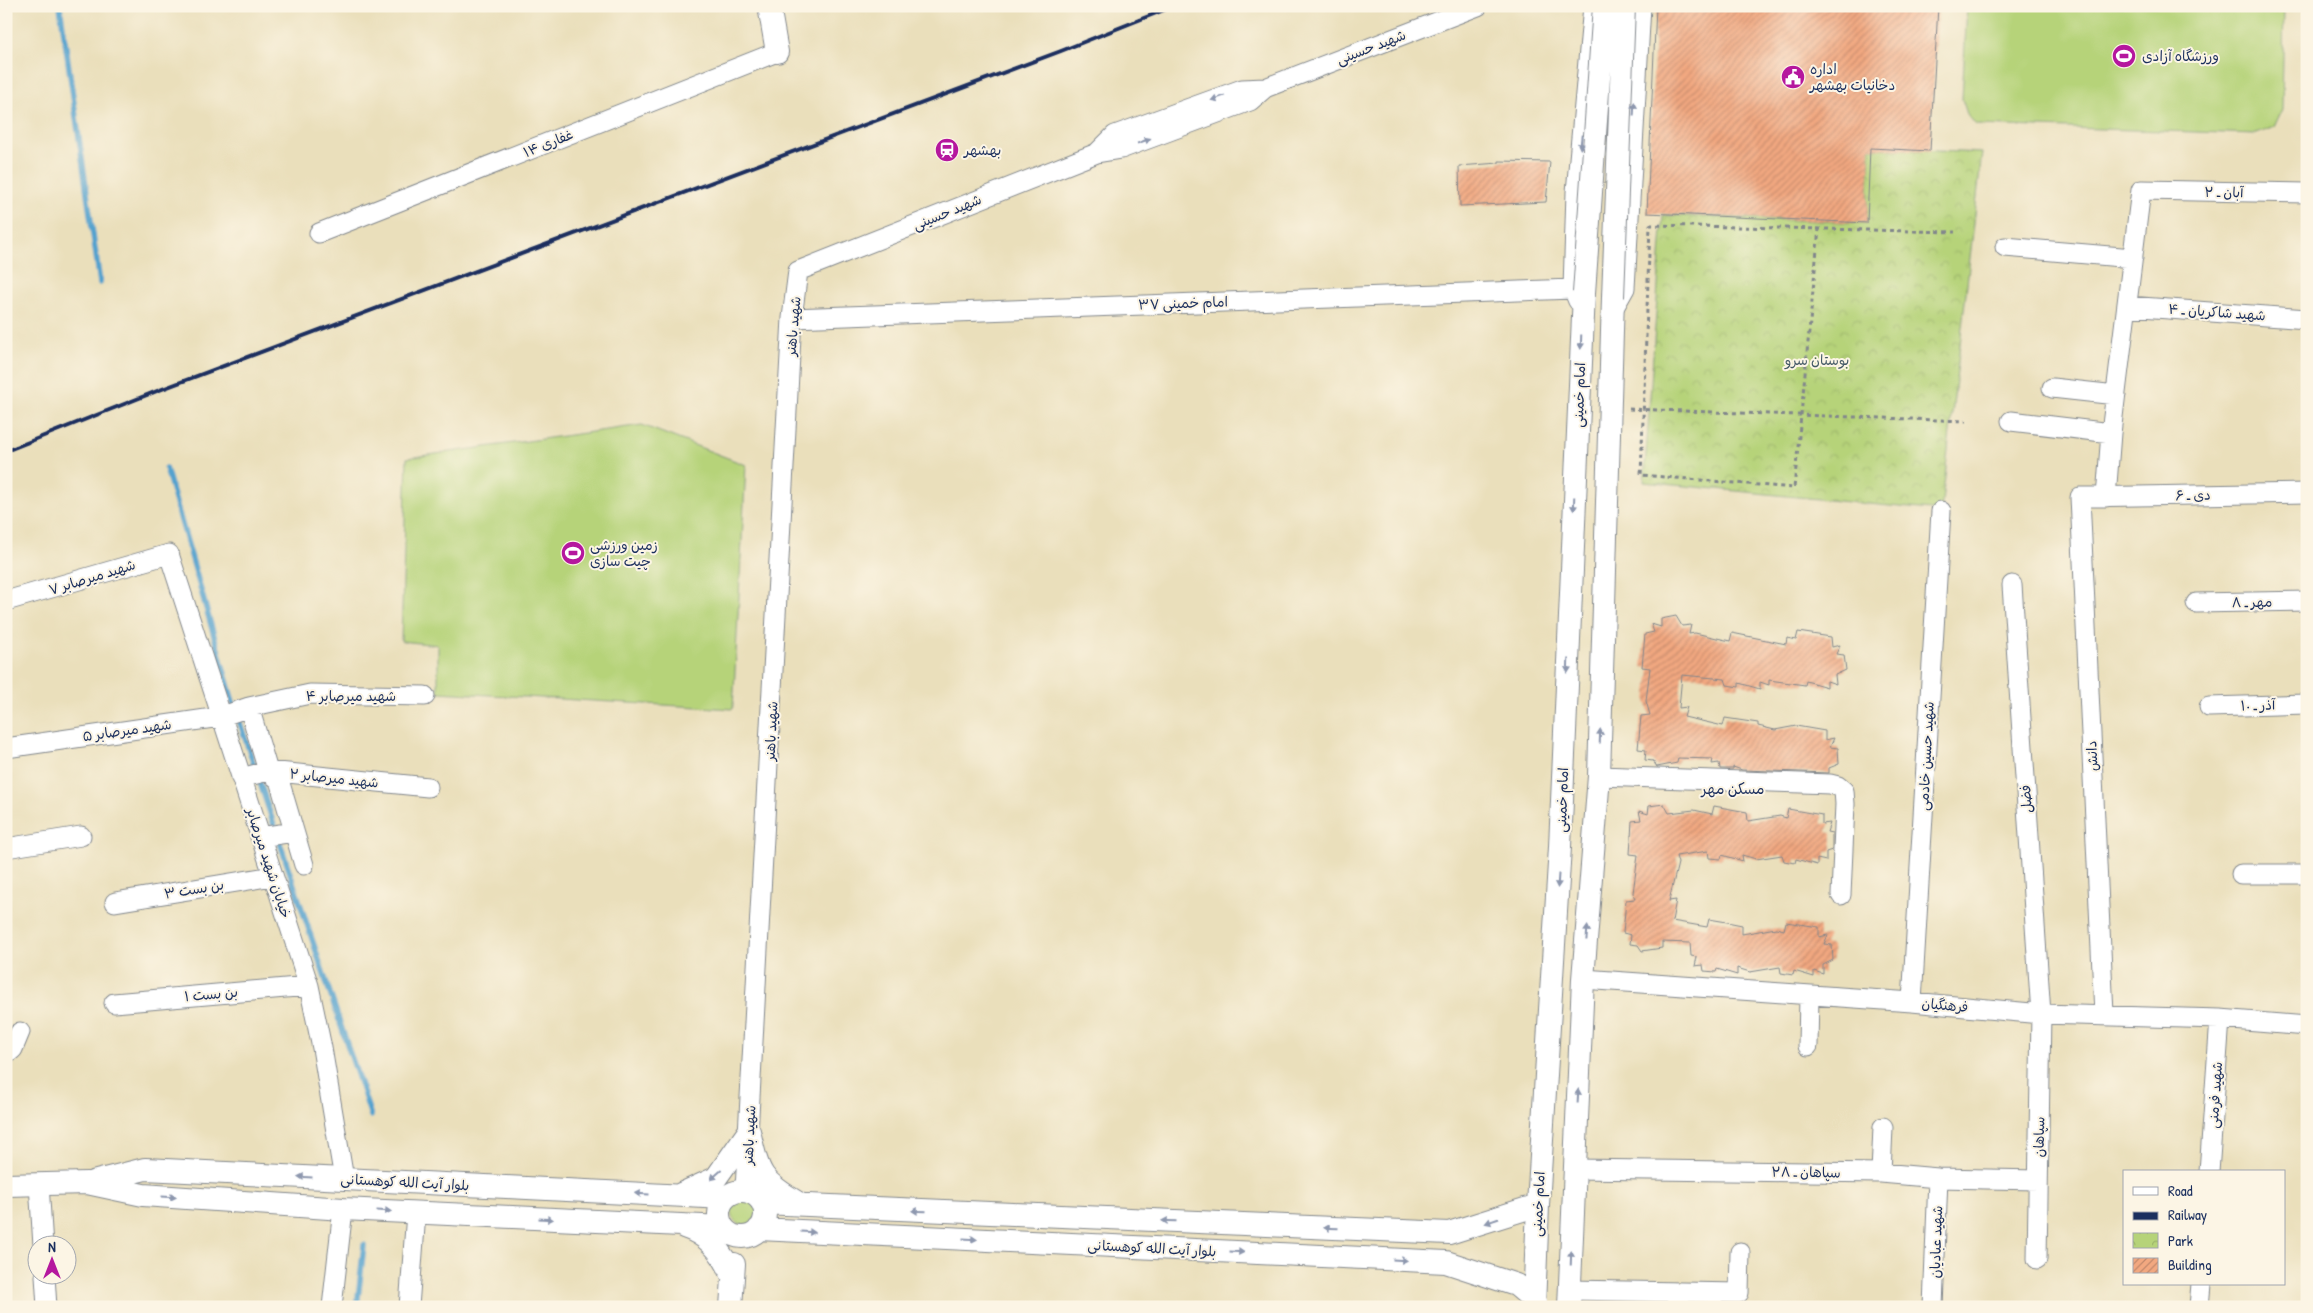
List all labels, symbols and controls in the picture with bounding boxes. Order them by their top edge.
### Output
street label: شهید حسینی [1333,25,1408,68]
sports icon: ورزشگاه آزادی [2111,43,2137,69]
place label: ورزشگاه آزادی [2142,46,2219,65]
place label: اداره دخانیات بهشهر [1809,59,1895,94]
public building icon: اداره دخانیات بهشهر [1780,64,1806,90]
one-way arrow [1210,95,1225,102]
one-way arrow [1630,101,1638,117]
street label: غفاری ۱۴ [520,124,576,161]
one-way arrow [1576,134,1584,150]
station icon: بهشهر [934,137,960,163]
one-way arrow [1137,137,1152,145]
place label: بهشهر [963,140,1001,159]
street label: آبان ـ ۲ [2204,182,2244,201]
street label: شهید حسینی [910,189,984,234]
street label: امام خمینی ۳۷ [1138,291,1228,316]
street label: شهید باهنر [780,295,805,358]
street label: شهید شاکریان ـ ۴ [2168,299,2266,324]
one-way arrow [1577,334,1585,350]
park label: بوستان سرو [1784,350,1849,370]
street label: امام خمینی [1568,362,1591,428]
street label: دی ـ ۶ [2175,485,2211,504]
one-way arrow [1570,496,1578,512]
place label: زمین ورزشی چیت سازی [590,535,658,571]
sports icon: زمین ورزشی چیت سازی [560,540,586,566]
street label: شهید میرصابر ۷ [46,554,138,599]
street label: مهر ـ ۸ [2231,592,2273,611]
one-way arrow [1563,659,1571,675]
street label: شهید میرصابر ۴ [306,686,396,705]
street label: آذر ـ ۱۰ [2240,694,2276,715]
street label: شهید باهنر [759,701,782,762]
street label: شهید حسین خادمی [1913,701,1938,811]
street label: شهید میرصابر ۵ [81,714,173,745]
one-way arrow [1596,728,1604,744]
street label: دانش [2081,740,2102,772]
street label: شهید میرصابر ۲ [289,763,380,792]
street label: امام خمینی [1551,767,1574,833]
district label: مسکن مهر [1700,778,1764,799]
street label: فضل [2015,784,2036,814]
street label: خیابان شهید میرصابر [242,804,296,920]
one-way arrow [1554,873,1562,889]
street label: بن بست ۳ [163,874,225,903]
one-way arrow [1583,925,1591,941]
street label: بن بست ۱ [183,982,239,1005]
street label: فرهنگیان [1921,993,1969,1016]
street label: شهید فرمنی [2203,1061,2226,1129]
one-way arrow [1574,1087,1582,1103]
street label: شهید باهنر [737,1105,760,1166]
street label: سپاهان [2029,1116,2049,1158]
street label: سپاهان ـ ۲۸ [1771,1161,1841,1183]
street label: بلوار آیت الله کوهستانی [340,1169,470,1194]
one-way arrow [710,1170,722,1181]
legend [2123,1170,2286,1286]
street label: امام خمینی [1526,1171,1551,1237]
one-way arrow [296,1172,312,1180]
text: Road [2168,1180,2193,1201]
one-way arrow [633,1189,649,1197]
one-way arrow [162,1193,178,1201]
text: Railway [2168,1204,2207,1225]
street label: شهید عبادیان [1925,1205,1946,1279]
one-way arrow [911,1206,927,1214]
one-way arrow [376,1207,392,1215]
one-way arrow [538,1215,554,1223]
one-way arrow [1161,1217,1177,1225]
one-way arrow [1484,1217,1499,1225]
one-way arrow [1323,1224,1339,1232]
one-way arrow [800,1228,816,1236]
text: Park [2168,1230,2193,1251]
street label: بلوار آیت الله کوهستانی [1087,1235,1217,1260]
north arrow [28,1236,78,1286]
one-way arrow [963,1236,979,1244]
text: N [48,1237,56,1256]
one-way arrow [1230,1248,1246,1256]
one-way arrow [1567,1250,1575,1266]
text: Building [2168,1254,2212,1275]
one-way arrow [1392,1256,1408,1264]

